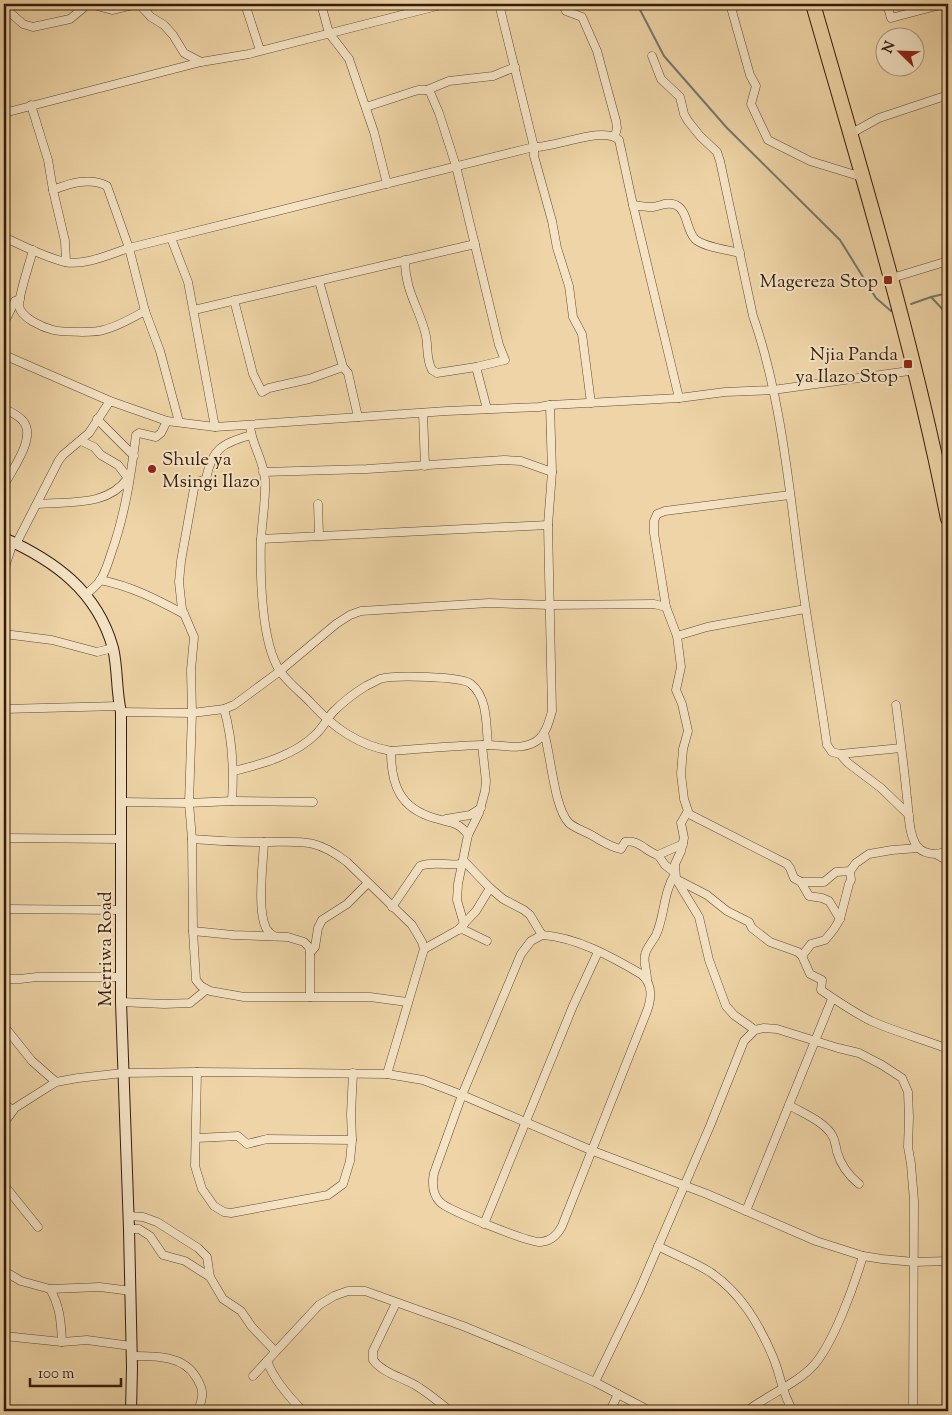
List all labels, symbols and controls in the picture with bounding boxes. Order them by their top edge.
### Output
north arrow [874,28,924,78]
text: N [878,39,901,57]
place label: Magereza Stop [759,269,878,296]
marker: Magereza Stop [882,274,894,286]
place label: Njia Panda ya Ilazo Stop [795,342,898,391]
marker: Njia Panda ya Ilazo Stop [902,358,914,370]
place label: Shule ya Msingi Ilazo [162,447,260,496]
marker: Shule ya Msingi Ilazo [146,463,158,475]
street label: Merriwa Road [93,891,120,1007]
scale bar [30,1355,121,1387]
text: 100 m [38,1364,75,1385]

